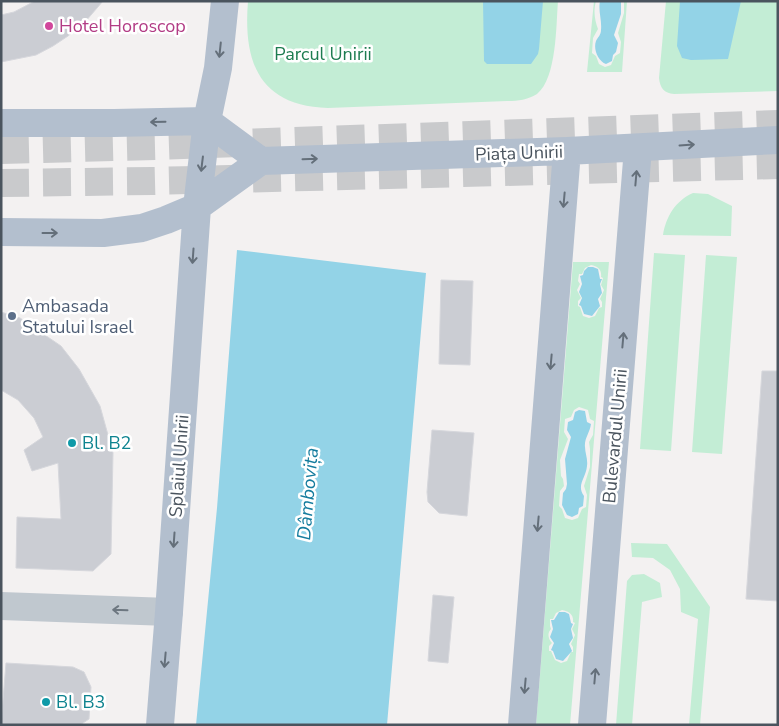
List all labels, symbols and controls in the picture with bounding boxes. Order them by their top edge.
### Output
place label: Hotel Horoscop [59,14,186,38]
marker: Hotel Horoscop [43,20,55,32]
one-way arrow [215,41,225,57]
park label: Parcul Unirii [274,42,372,66]
one-way arrow [151,118,167,127]
street label: Piața Unirii [475,139,563,167]
one-way arrow [679,141,695,150]
one-way arrow [301,155,317,164]
one-way arrow [197,156,207,172]
one-way arrow [631,170,641,186]
one-way arrow [559,192,568,208]
one-way arrow [42,228,58,238]
one-way arrow [188,247,198,263]
place label: Ambasada Statului Israel [22,294,134,339]
marker: Ambasada Statului Israel [6,310,18,322]
one-way arrow [618,332,627,348]
one-way arrow [546,354,555,370]
street label: Bulevardul Unirii [597,368,633,504]
street label: Splaiul Unirii [163,414,195,518]
place label: Bl. B2 [82,431,131,455]
marker: Bl. B2 [66,437,78,449]
water label: Dâmbovița [291,447,325,541]
one-way arrow [533,516,543,532]
one-way arrow [169,532,179,548]
one-way arrow [112,605,128,615]
one-way arrow [160,652,170,668]
one-way arrow [591,668,600,684]
one-way arrow [520,678,530,694]
place label: Bl. B3 [56,690,105,714]
marker: Bl. B3 [40,696,52,708]

